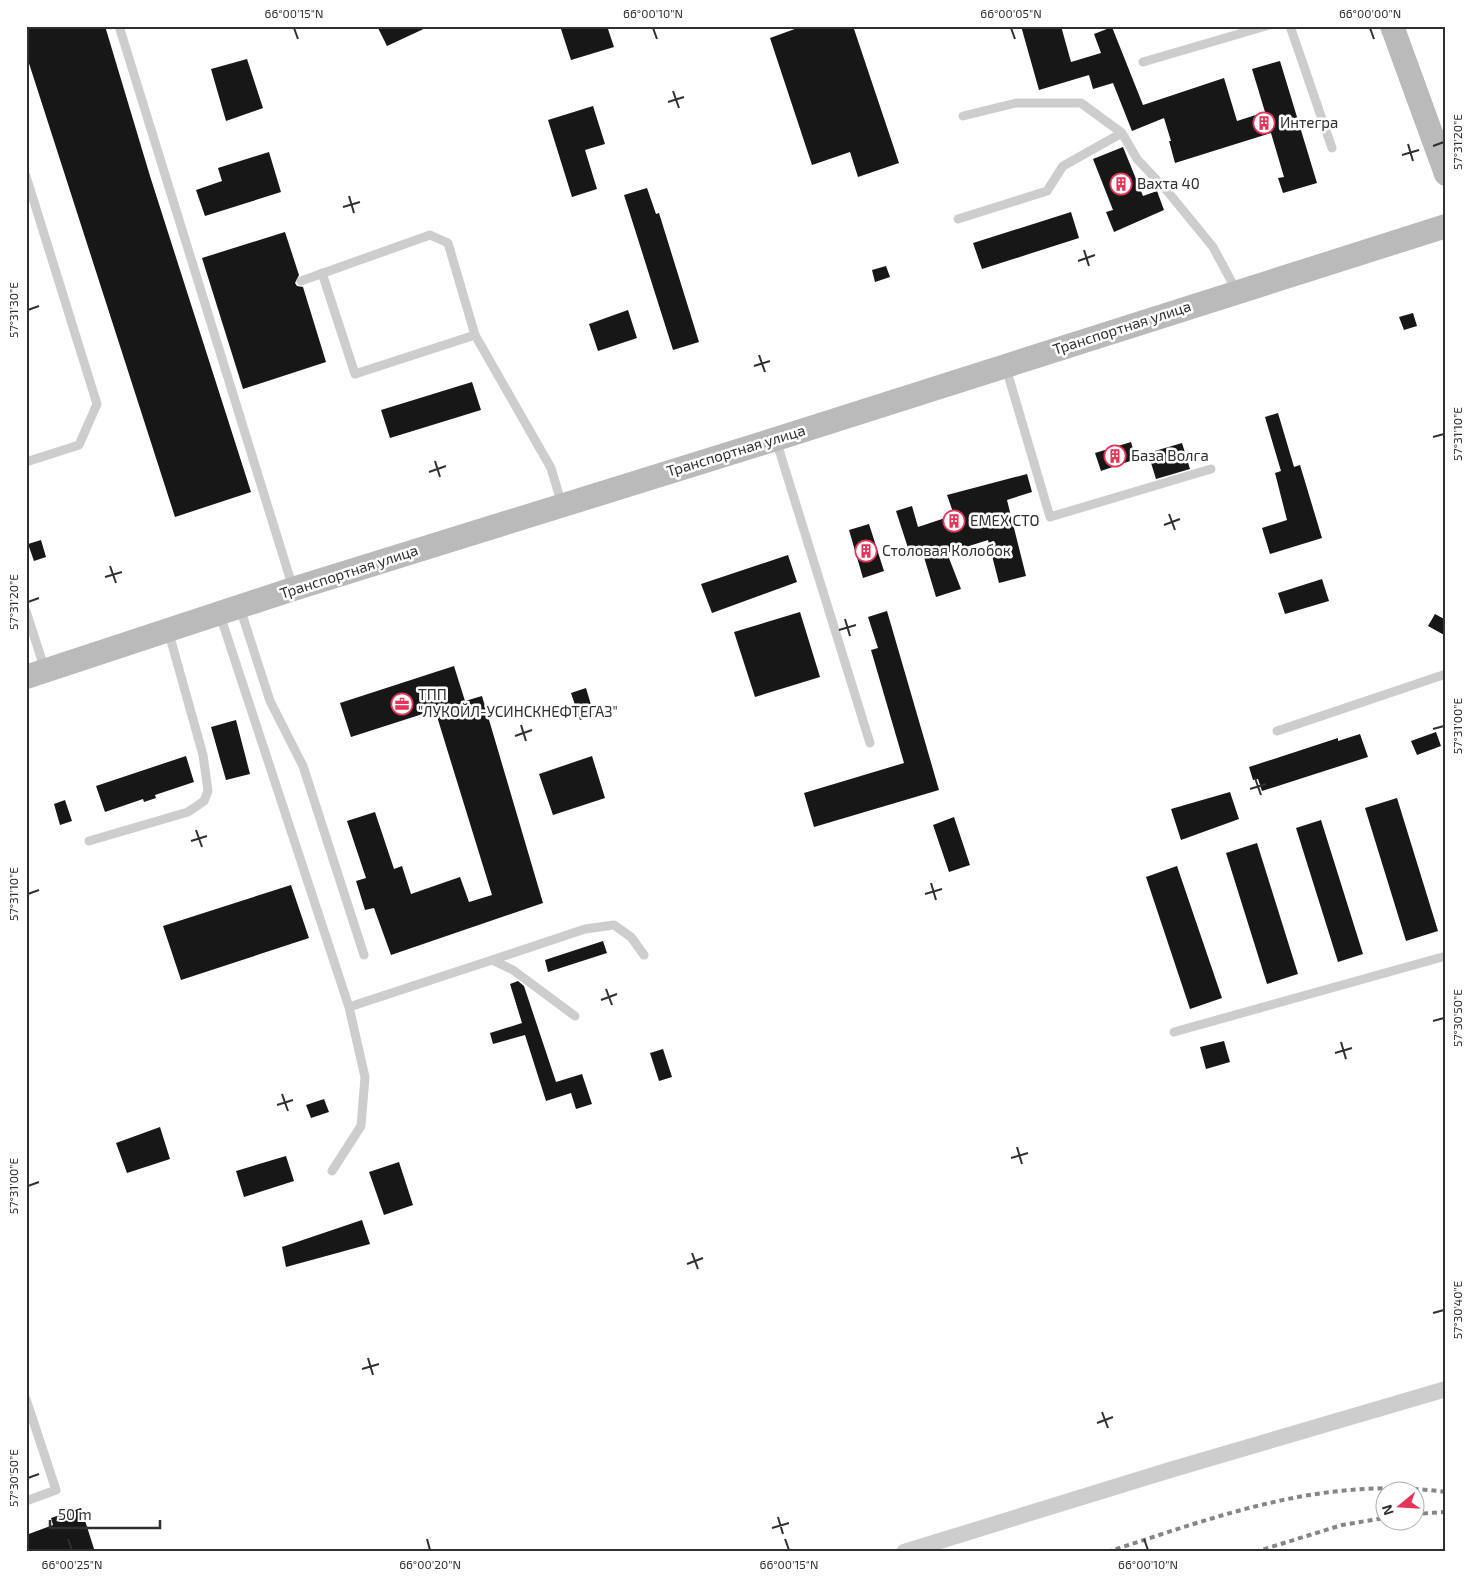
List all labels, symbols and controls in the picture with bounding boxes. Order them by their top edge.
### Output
text: 66°00'15"N [265,6,323,20]
text: 66°00'10"N [623,6,683,20]
text: 66°00'05"N [980,6,1042,20]
text: 66°00'00"N [1339,6,1401,20]
building icon: Интегра [1252,111,1276,135]
place label: Интегра [1280,113,1338,131]
text: 57°31'20"E [1450,114,1464,170]
building icon: Вахта 40 [1109,172,1133,196]
place label: Вахта 40 [1137,174,1200,192]
text: 57°31'30"E [6,282,20,338]
street label: Транспортная улица [1050,296,1193,359]
text: 57°31'10"E [1450,407,1464,461]
street label: Транспортная улица [664,420,808,481]
building icon: База Волга [1103,444,1127,468]
place label: База Волга [1131,446,1209,464]
building icon: EMEX СТО [942,509,966,533]
place label: EMEX СТО [970,511,1040,529]
building icon: Столовая Колобок [854,539,878,563]
street label: Транспортная улица [277,540,420,603]
place label: Столовая Колобок [882,541,1011,559]
text: 57°31'20"E [6,574,20,630]
place label: ТПП "ЛУКОЙЛ-УСИНСКНЕФТЕГАЗ" [418,685,618,720]
office icon: ТПП "ЛУКОЙЛ-УСИНСКНЕФТЕГАЗ" [390,692,414,716]
text: 57°31'00"E [1450,698,1464,754]
text: 57°31'10"E [6,867,20,921]
text: 57°30'50"E [1450,989,1464,1047]
text: 57°31'00"E [6,1158,20,1214]
text: 57°30'40"E [1450,1280,1464,1339]
text: 57°30'50"E [6,1449,20,1507]
north arrow [1374,1480,1424,1530]
scale bar [50,1498,160,1530]
text: N [1378,1503,1397,1518]
text: 50 m [58,1505,92,1523]
text: 66°00'25"N [42,1557,102,1571]
text: 66°00'20"N [399,1557,461,1571]
text: 66°00'15"N [760,1557,818,1571]
text: 66°00'10"N [1118,1557,1178,1571]

